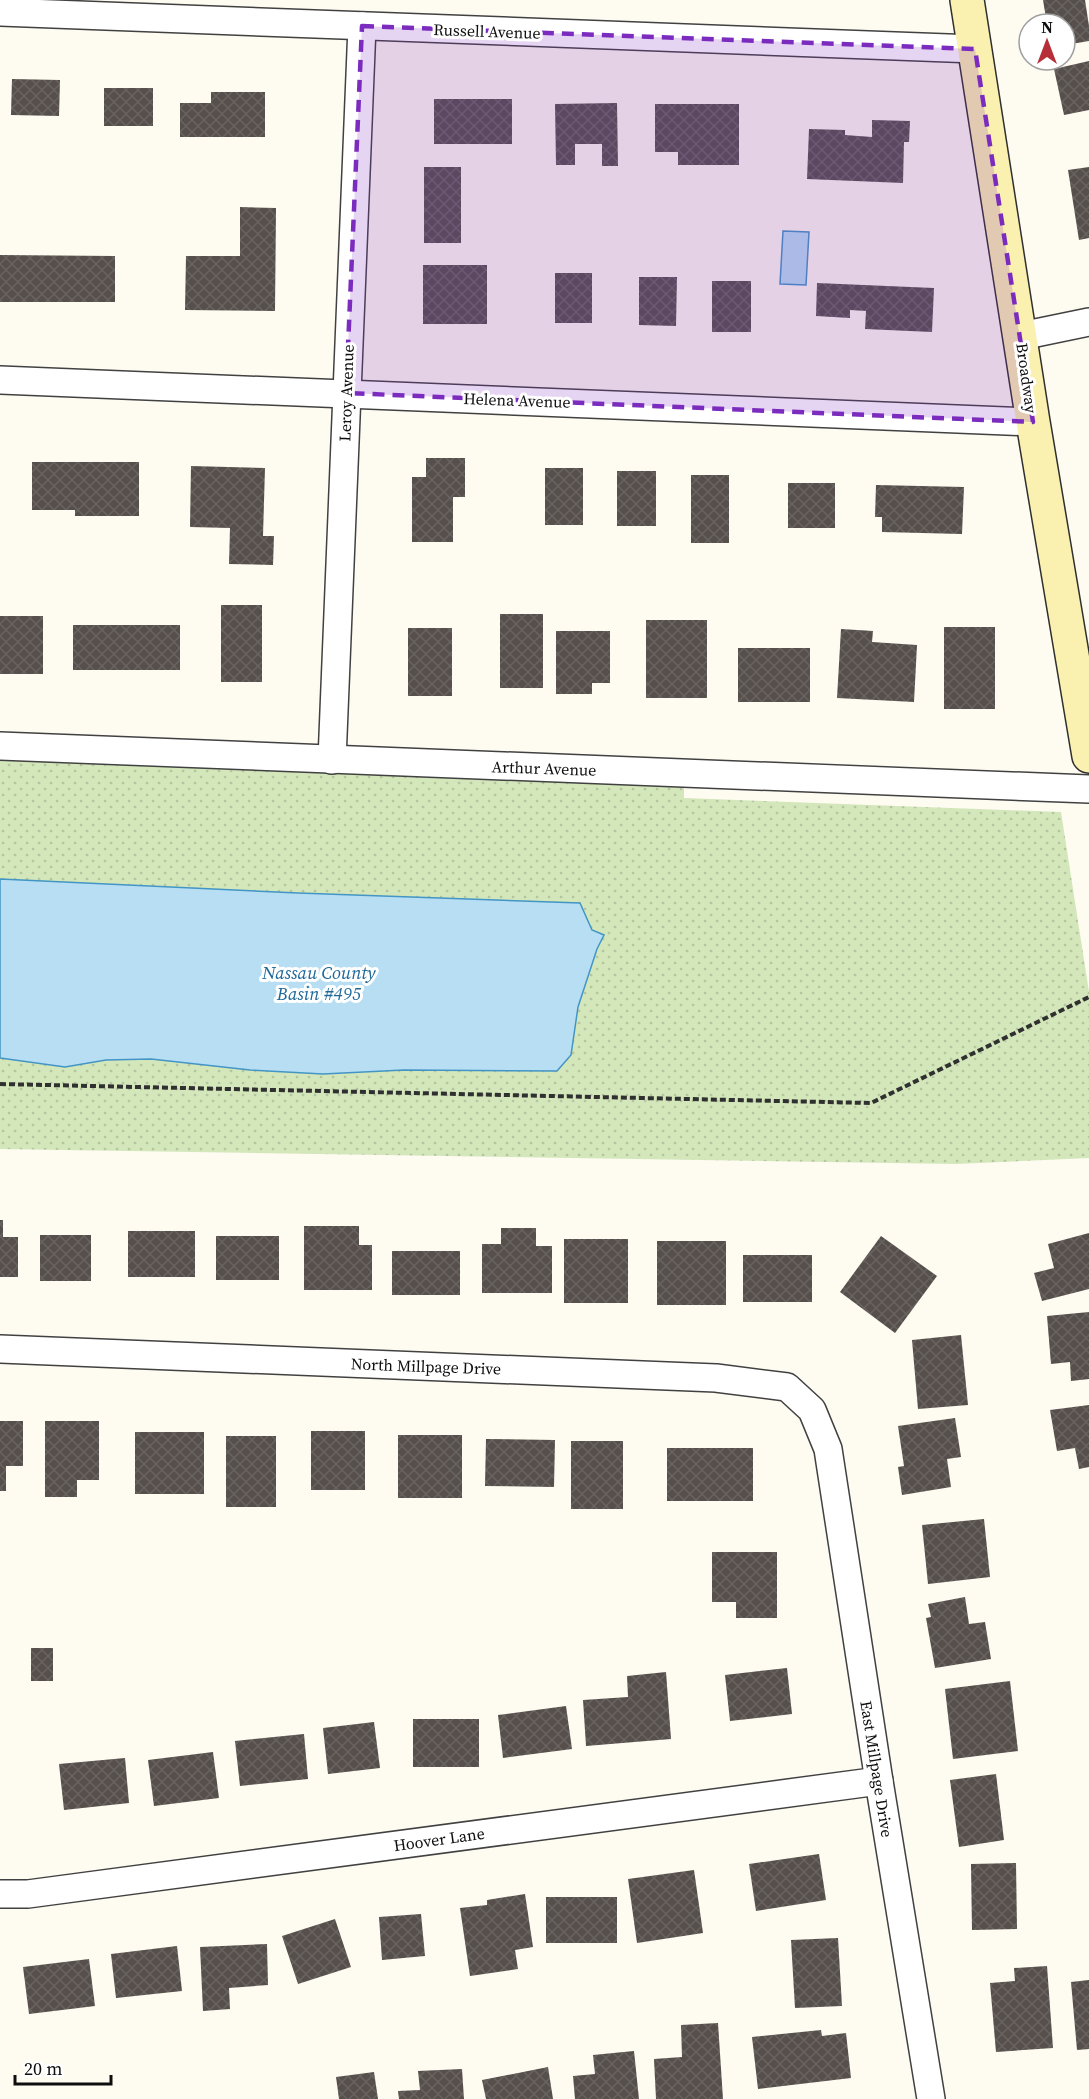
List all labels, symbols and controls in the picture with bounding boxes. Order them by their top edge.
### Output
north arrow [1017,12,1077,72]
text: N [1041,16,1053,38]
street label: Russell Avenue [433,18,541,44]
street label: Broadway [1011,341,1043,415]
street label: Leroy Avenue [333,344,359,442]
street label: Helena Avenue [463,387,571,413]
street label: Arthur Avenue [491,755,597,781]
water label: Nassau County Basin #495 [261,960,376,1006]
street label: North Millpage Drive [351,1352,501,1380]
street label: East Millpage Drive [855,1699,899,1839]
street label: Hoover Lane [392,1822,486,1856]
scale bar [15,2048,111,2086]
text: 20 m [24,2056,62,2081]

